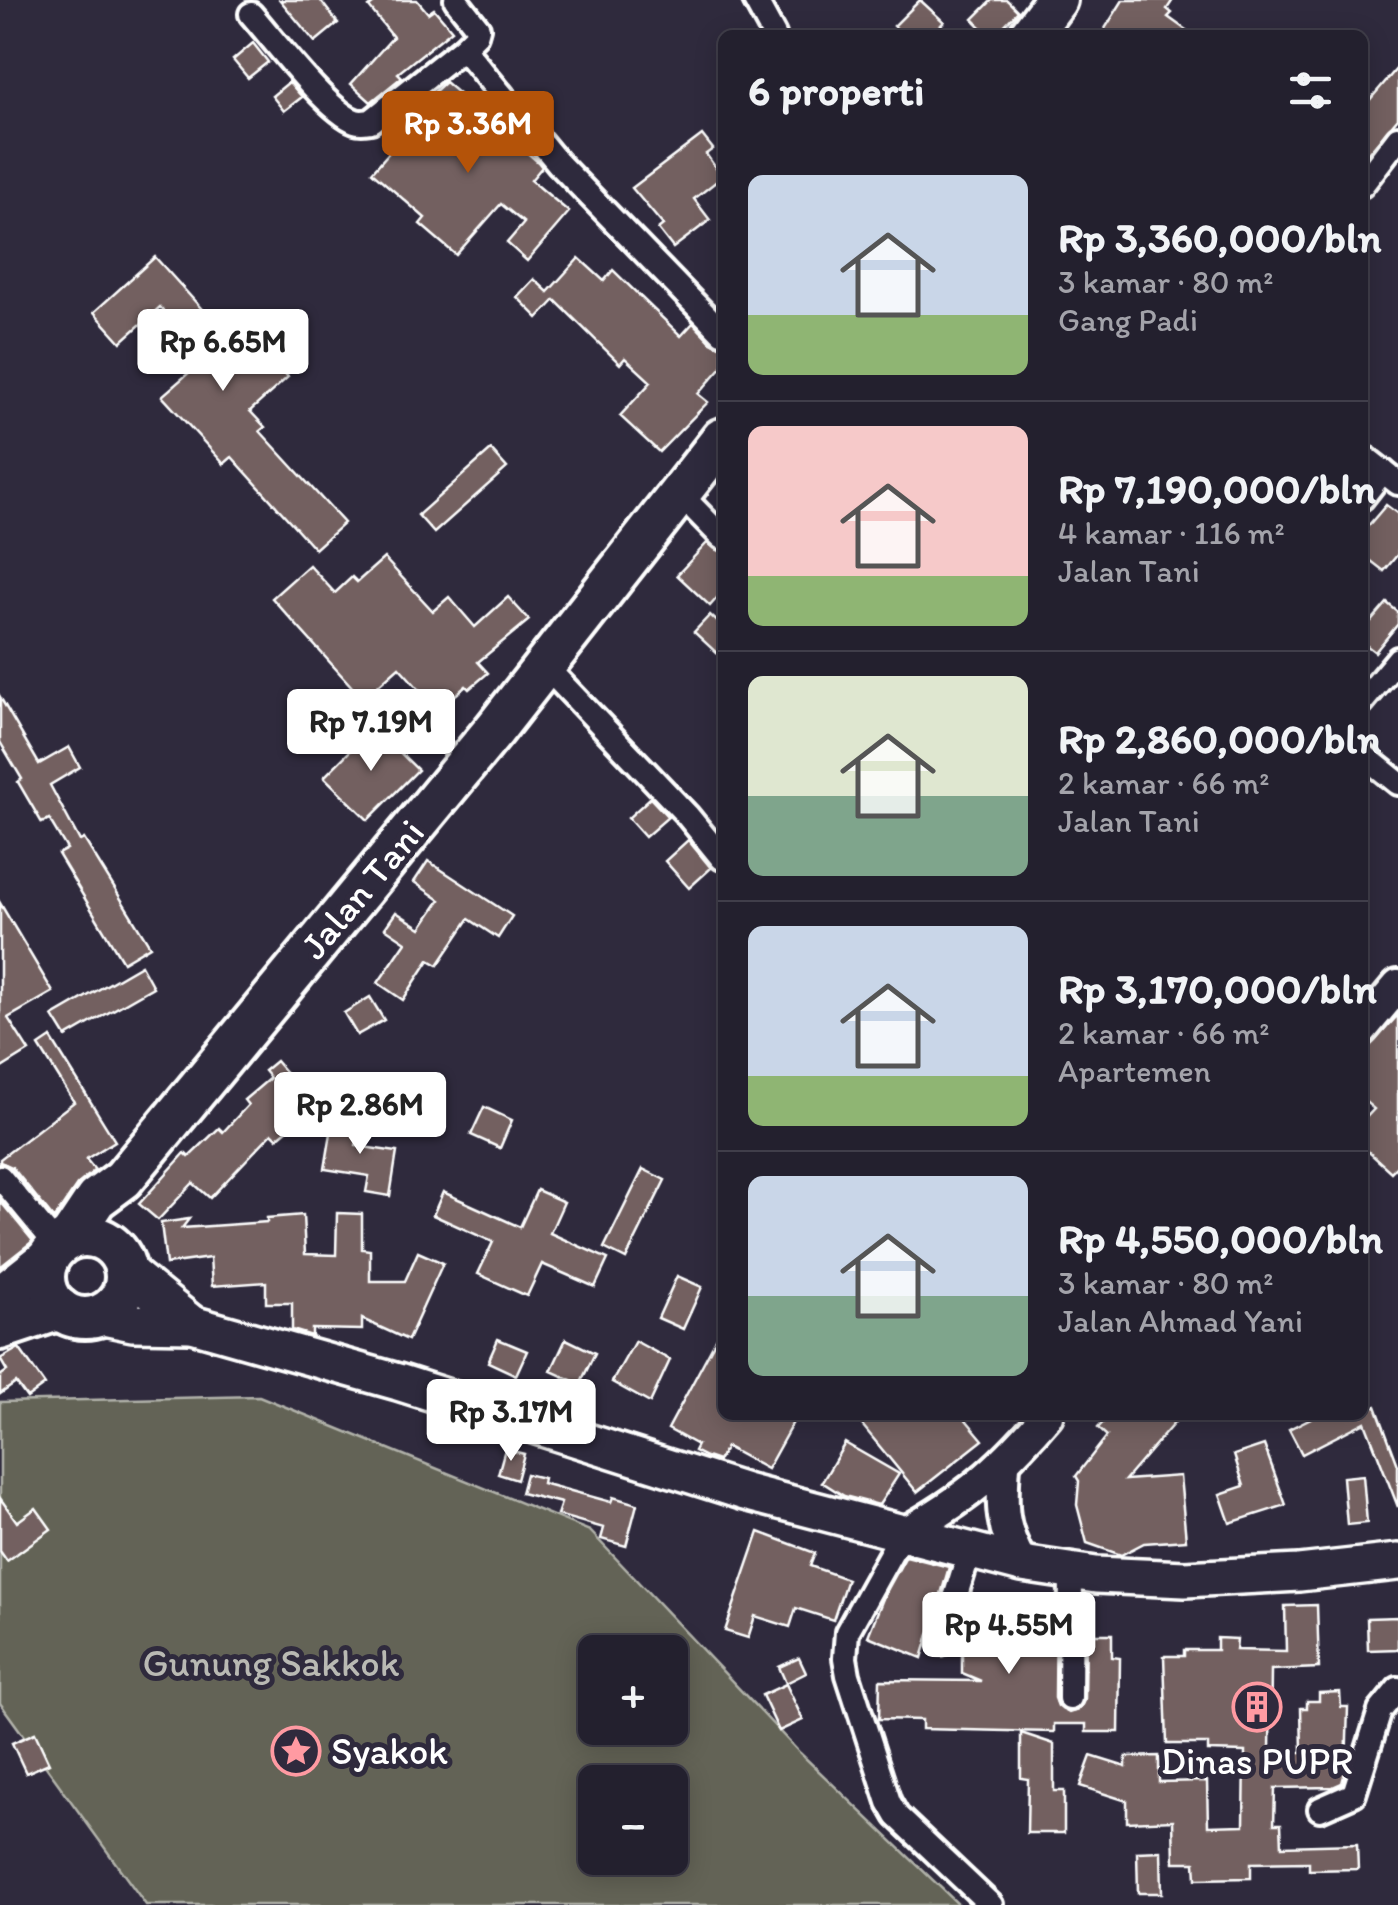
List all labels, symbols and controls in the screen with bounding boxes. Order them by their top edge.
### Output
icon: filters [1283,63,1338,118]
text: 6 properti [748,65,924,116]
pin: Rp 3.36M [365,91,571,176]
text: Rp 3.36M [404,104,532,142]
text: Rp 3,360,000/bln [1058,212,1382,263]
icon: home [828,215,948,335]
text: 3 kamar · 80 m² [1058,263,1274,301]
text: Gang Padi [1058,301,1198,339]
pin: Rp 6.65M [120,309,326,394]
text: Rp 6.65M [159,322,287,360]
text: Rp 7,190,000/bln [1058,463,1376,514]
icon: home [828,466,948,586]
text: 4 kamar · 116 m² [1058,514,1285,552]
text: Jalan Tani [1058,552,1200,590]
pin: Rp 7.19M [268,689,474,774]
text: Rp 7.19M [309,702,433,740]
text: Rp 2,860,000/bln [1058,713,1381,764]
icon: home [828,716,948,836]
text: 2 kamar · 66 m² [1058,764,1270,802]
text: Jalan Tani [1058,802,1200,840]
street label: Jalan Tani [290,810,434,968]
text: Rp 3,170,000/bln [1058,963,1377,1014]
icon: home [828,966,948,1086]
text: 2 kamar · 66 m² [1058,1014,1270,1052]
text: Apartemen [1058,1052,1211,1090]
pin: Rp 2.86M [257,1072,463,1157]
text: Rp 2.86M [296,1085,424,1123]
text: Rp 4,550,000/bln [1058,1213,1383,1264]
icon: home [828,1216,948,1336]
text: 3 kamar · 80 m² [1058,1264,1274,1302]
text: Jalan Ahmad Yani [1058,1302,1303,1340]
pin: Rp 3.17M [408,1379,614,1464]
text: Rp 3.17M [449,1392,573,1430]
pin: Rp 4.55M [906,1592,1112,1677]
text: Rp 4.55M [944,1605,1074,1643]
map controls [578,1635,688,1875]
button: + [578,1635,688,1745]
park label: Gunung Sakkok [143,1640,400,1686]
building icon: Dinas PUPR [1231,1681,1283,1733]
place icon: Syakok [270,1725,322,1777]
place label: Syakok [331,1728,448,1774]
place label: Dinas PUPR [1161,1738,1353,1784]
button: − [578,1765,688,1875]

